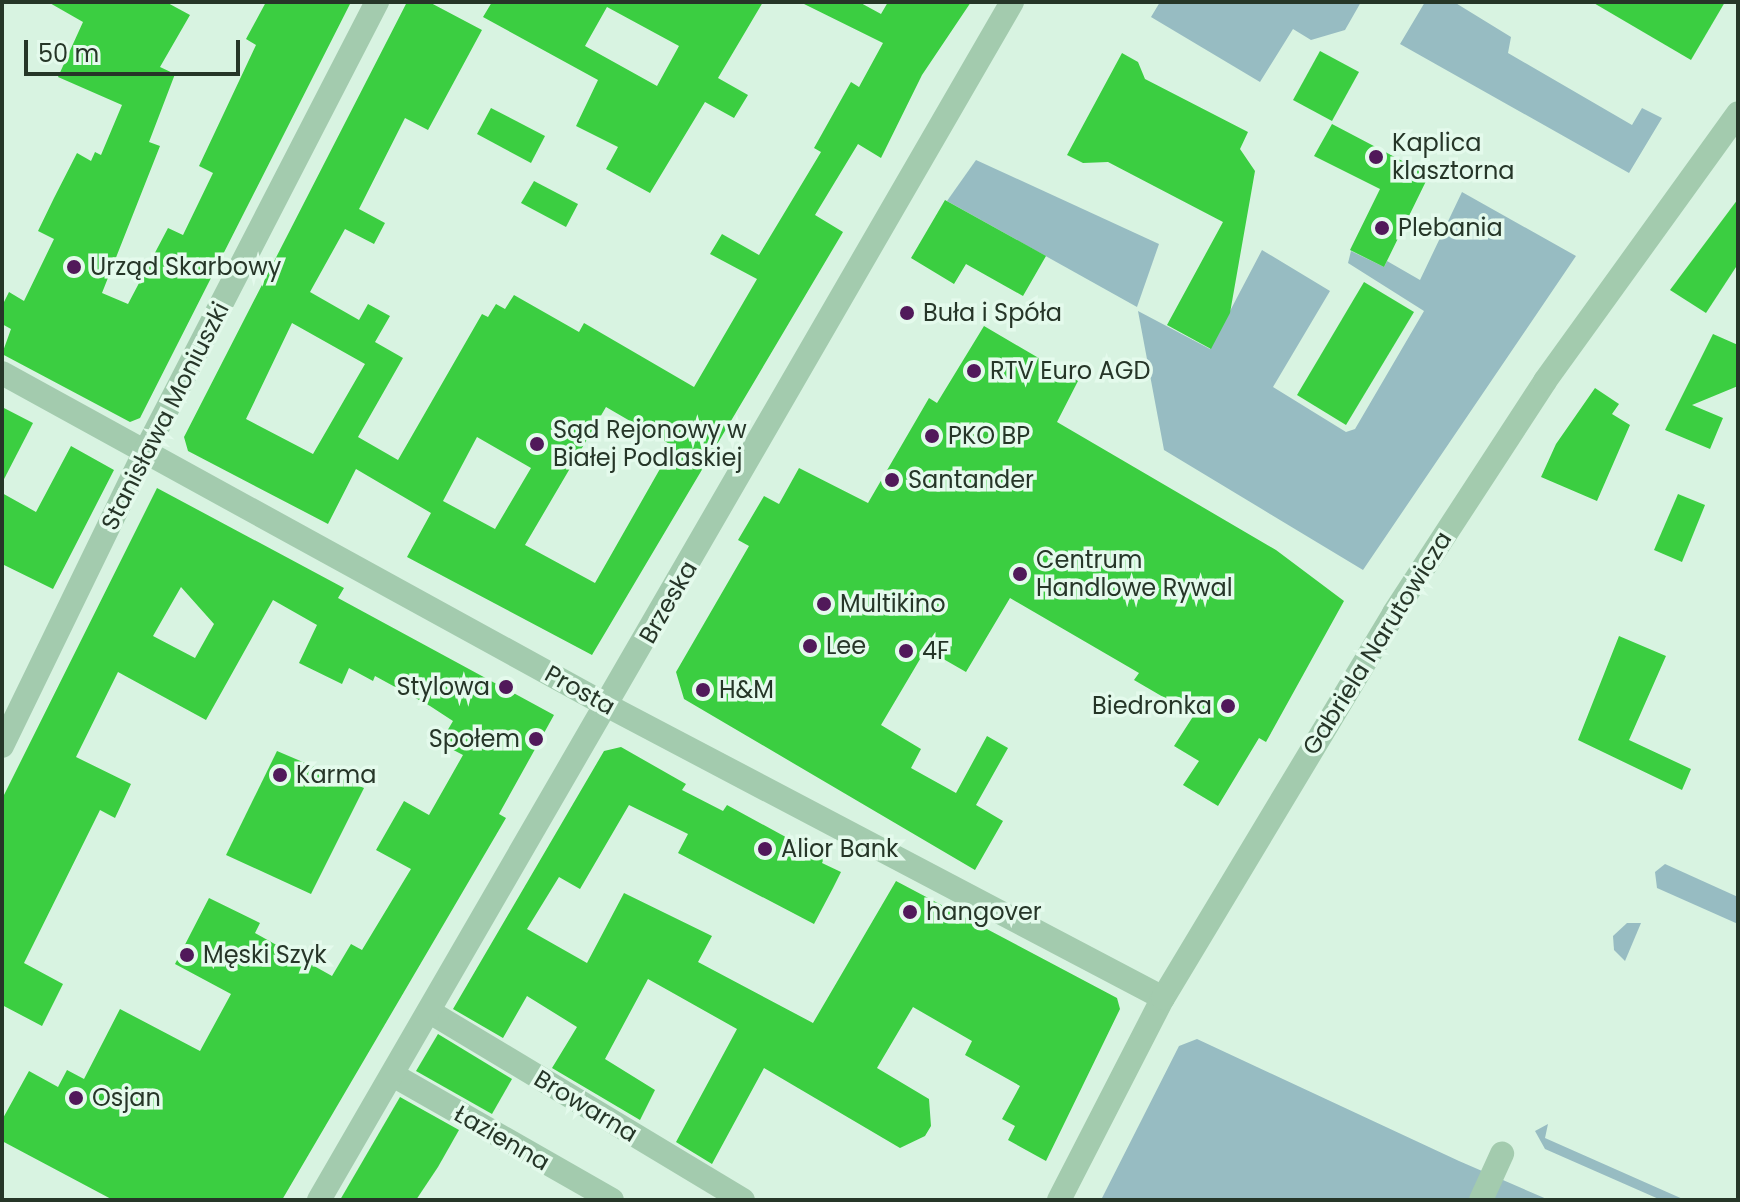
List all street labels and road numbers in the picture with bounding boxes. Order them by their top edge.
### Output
street label: Stanisława Moniuszki [95,297,235,535]
street label: Gabriela Narutowicza [1296,526,1458,760]
street label: Brzeska [633,556,703,648]
street label: Prosta [540,659,620,721]
street label: Browarna [529,1064,643,1148]
street label: Łazienna [449,1099,555,1177]

